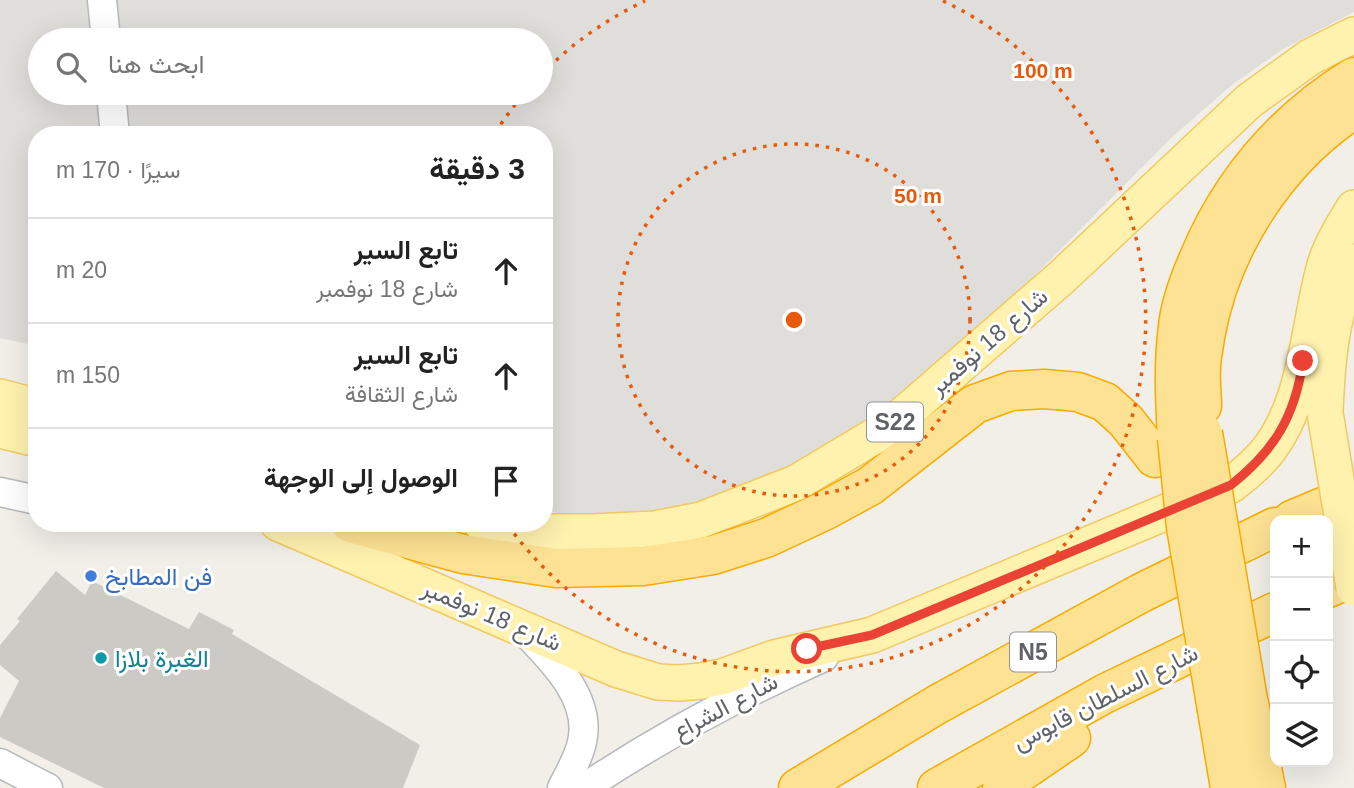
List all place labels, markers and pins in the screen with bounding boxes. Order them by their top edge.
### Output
centre of rings [782,308,806,332]
place label: فن المطابخ [105,563,212,594]
marker: فن المطابخ [83,568,99,584]
place label: الغبرة بلازا [115,645,208,674]
marker: الغبرة بلازا [93,650,109,666]

